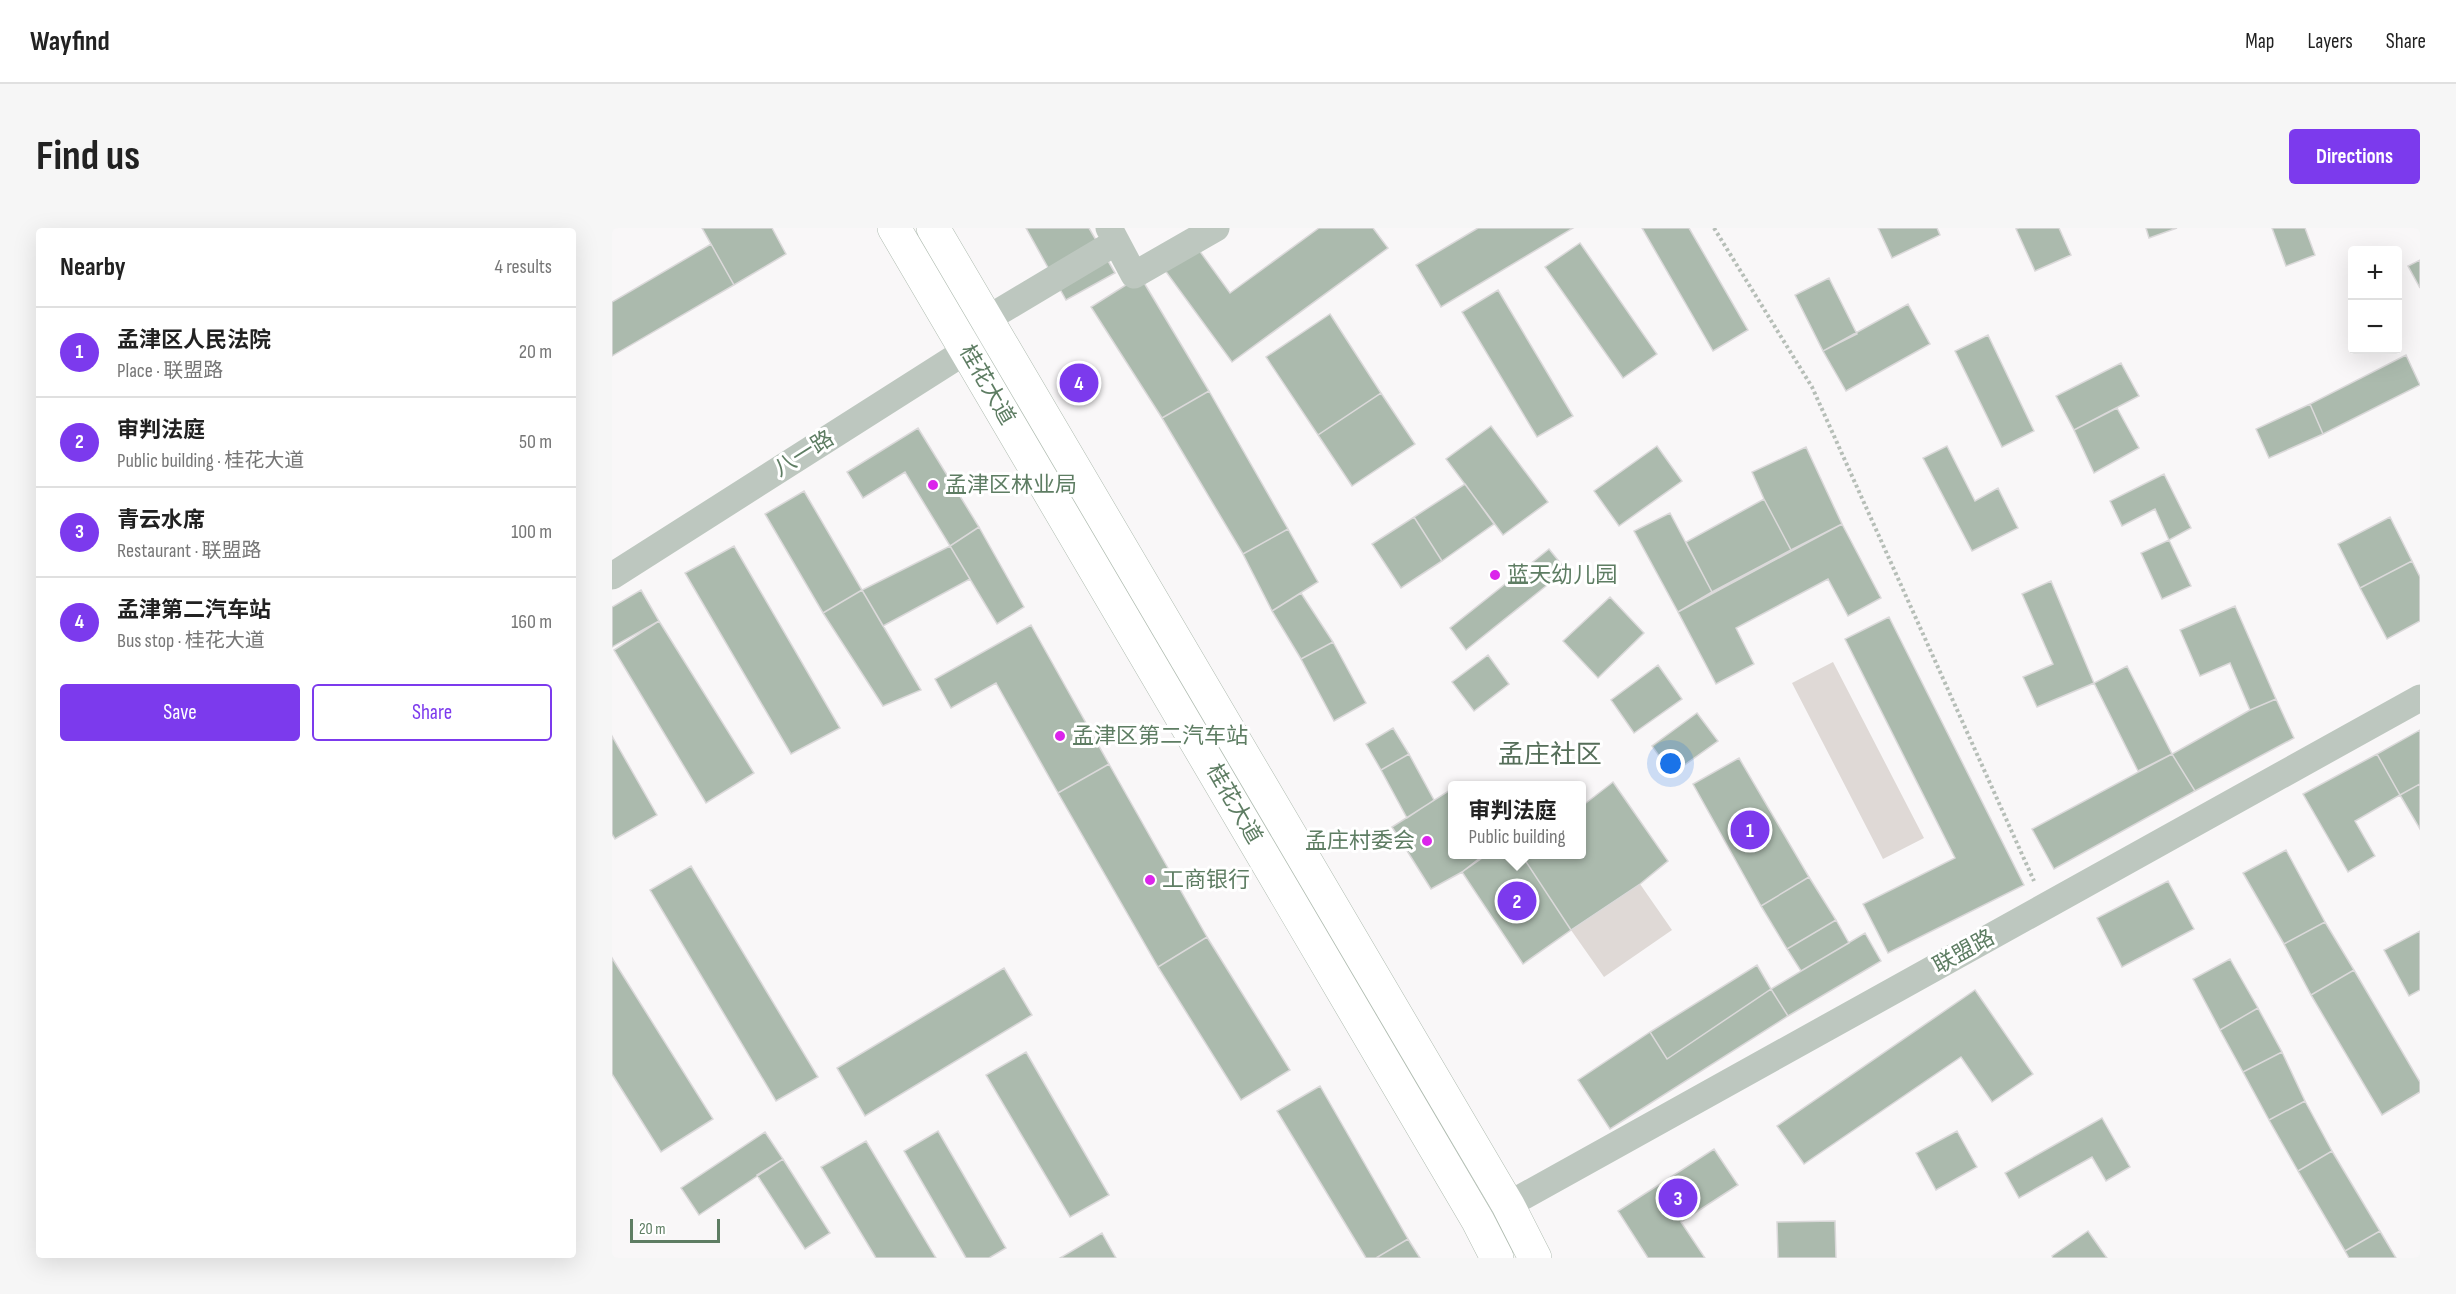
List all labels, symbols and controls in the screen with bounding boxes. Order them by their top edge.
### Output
text: Wayfind [30,25,110,58]
text: Map [2245,29,2274,54]
text: Layers [2307,29,2353,54]
text: Share [2386,29,2426,54]
button: Directions [2289,129,2420,184]
text: Find us [36,131,140,182]
map controls [2348,246,2402,354]
button: + [2348,246,2402,300]
text: Nearby [60,252,126,283]
text: 4 results [495,255,552,279]
button: − [2348,300,2402,354]
text: 孟津区人民法院 [117,327,271,354]
text: 1 [76,340,83,364]
text: 20 m [519,340,552,364]
street label: 桂花大道 [953,340,1021,430]
text: Place · 联盟路 [117,359,223,383]
pin: 4 [1060,360,1098,406]
text: 审判法庭 [117,417,205,444]
street label: 八一路 [769,425,839,483]
text: 2 [75,430,84,454]
text: 50 m [519,430,552,454]
text: Public building · 桂花大道 [117,449,304,473]
place label: 孟津区林业局 [945,472,1077,499]
marker: 孟津区林业局 [926,478,940,492]
text: 青云水席 [117,507,205,534]
text: 3 [75,520,84,544]
text: 100 m [511,520,552,544]
text: Restaurant · 联盟路 [117,539,262,563]
place label: 蓝天幼儿园 [1507,562,1617,589]
marker: 蓝天幼儿园 [1488,568,1502,582]
text: 孟津第二汽车站 [117,597,271,624]
text: 4 [75,610,84,634]
text: 160 m [511,610,552,634]
text: Bus stop · 桂花大道 [117,629,265,653]
button: Save [60,684,300,741]
button: Share [312,684,552,741]
place label: 孟津区第二汽车站 [1072,723,1248,750]
marker: 孟津区第二汽车站 [1053,729,1067,743]
district label: 孟庄社区 [1498,740,1602,771]
your location [1656,749,1685,778]
street label: 桂花大道 [1200,759,1268,849]
popup [1448,781,1586,859]
text: 审判法庭 [1469,798,1557,825]
pin: 1 [1730,808,1770,852]
text: Public building [1469,825,1565,849]
place label: 孟庄村委会 [1305,828,1415,855]
marker: 孟庄村委会 [1420,834,1434,848]
place label: 工商银行 [1162,867,1250,894]
marker: 工商银行 [1143,873,1157,887]
pin: 2 [1498,878,1536,924]
street label: 联盟路 [1929,924,1999,980]
pin: 3 [1658,1176,1698,1220]
scale bar [630,1216,720,1244]
text: 20 m [639,1220,666,1239]

